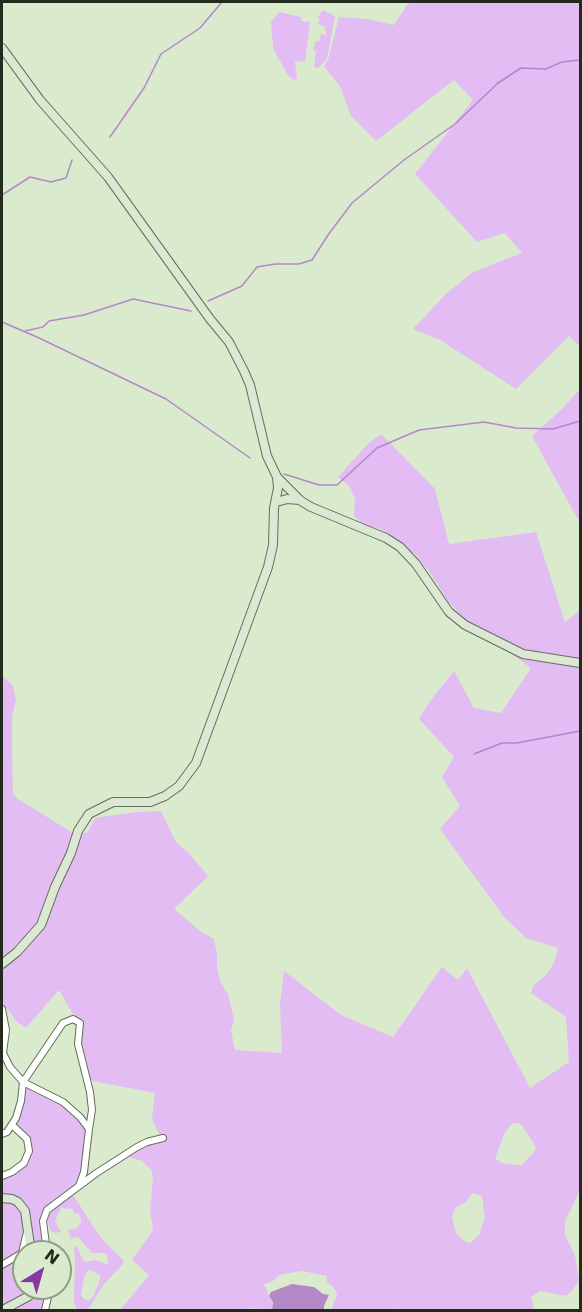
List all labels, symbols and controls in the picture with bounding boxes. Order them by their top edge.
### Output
north arrow [12,1240,72,1300]
text: N [41,1245,63,1268]

